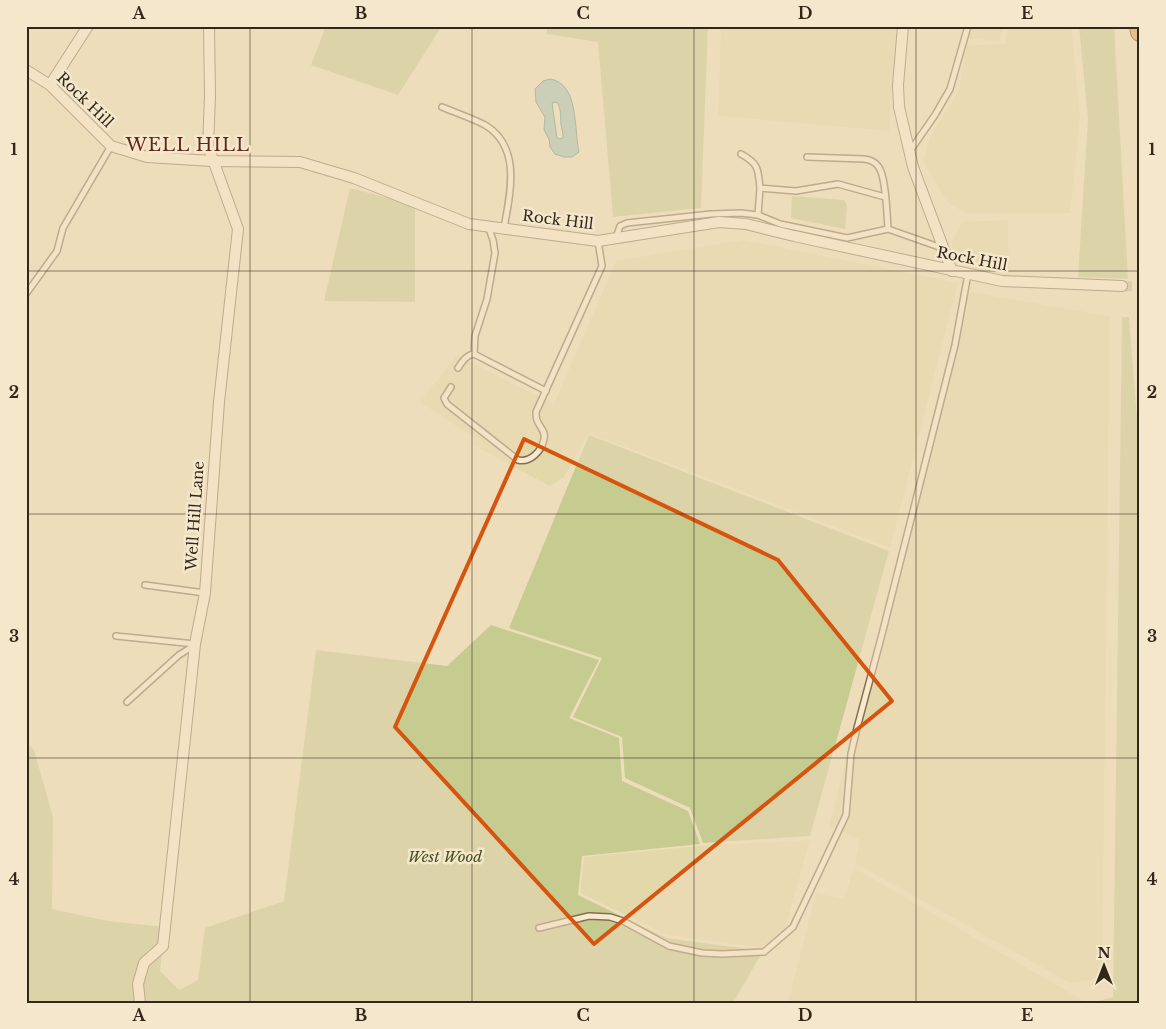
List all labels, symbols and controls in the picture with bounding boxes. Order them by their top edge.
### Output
text: A [132,3,147,23]
text: B [355,3,368,23]
text: C [576,3,590,23]
text: D [798,3,812,23]
text: E [1021,3,1033,23]
street label: Rock Hill [53,68,118,131]
district label: WELL HILL [125,134,250,156]
text: 1 [11,139,18,159]
text: 1 [1149,139,1156,159]
street label: Rock Hill [521,206,595,233]
street label: Rock Hill [935,242,1009,275]
text: 2 [9,382,19,402]
text: 2 [1147,382,1157,402]
street label: Well Hill Lane [181,460,208,573]
text: 3 [9,626,19,646]
text: 3 [1147,626,1157,646]
park label: West Wood [408,847,482,866]
text: 4 [9,869,19,889]
text: 4 [1147,869,1157,889]
north arrow [1078,942,1128,992]
text: N [1097,944,1111,962]
text: A [132,1005,147,1025]
text: B [355,1005,368,1025]
text: C [576,1005,590,1025]
text: D [798,1005,812,1025]
text: E [1021,1005,1033,1025]

